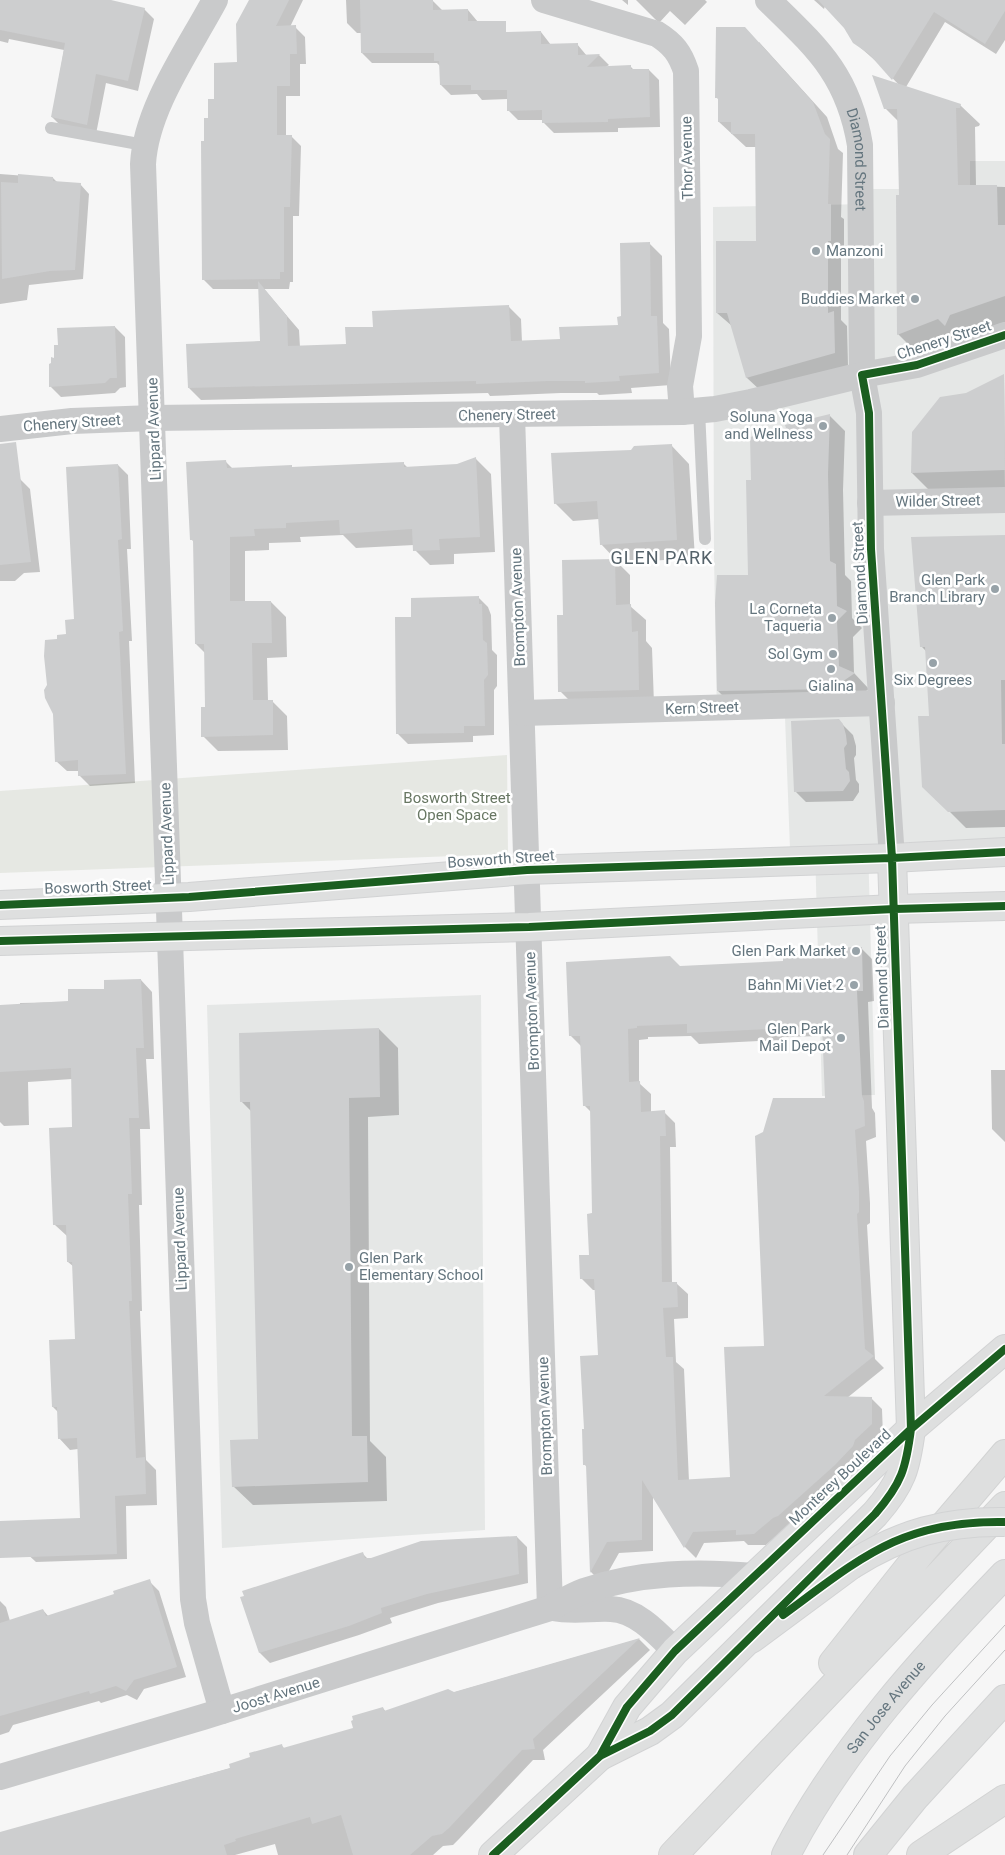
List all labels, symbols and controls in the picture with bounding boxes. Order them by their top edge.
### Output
street label: Diamond Street [842,106,870,211]
street label: Thor Avenue [677,116,697,200]
place label: Manzoni [826,242,883,260]
marker: Manzoni [810,245,822,257]
place label: Buddies Market [801,290,905,308]
marker: Buddies Market [909,293,921,305]
street label: Chenery Street [895,316,993,364]
street label: Lippard Avenue [143,377,165,481]
street label: Chenery Street [458,405,556,425]
place label: Soluna Yoga and Wellness [724,408,813,443]
street label: Chenery Street [23,411,122,435]
marker: Soluna Yoga and Wellness [817,420,829,432]
street label: Wilder Street [895,491,981,511]
street label: Diamond Street [848,521,872,625]
street label: Brompton Avenue [507,547,529,667]
district label: GLEN PARK [611,547,713,568]
place label: Glen Park Branch Library [889,571,985,606]
marker: Glen Park Branch Library [989,583,1001,595]
place label: La Corneta Taqueria [749,600,822,635]
marker: La Corneta Taqueria [826,612,838,624]
place label: Sol Gym [768,645,823,663]
marker: Sol Gym [827,648,839,660]
marker: Six Degrees [927,657,939,669]
marker: Gialina [825,663,837,675]
place label: Six Degrees [894,671,972,689]
place label: Gialina [808,677,854,695]
street label: Kern Street [665,698,739,718]
street label: Lippard Avenue [156,782,178,886]
park label: Bosworth Street Open Space [403,789,511,824]
street label: Bosworth Street [447,846,555,872]
street label: Bosworth Street [44,876,152,898]
street label: Diamond Street [871,925,893,1029]
place label: Glen Park Market [732,942,846,960]
marker: Glen Park Market [850,945,862,957]
street label: Brompton Avenue [521,951,543,1071]
place label: Bahn Mi Viet 2 [748,976,844,994]
marker: Bahn Mi Viet 2 [848,979,860,991]
place label: Glen Park Mail Depot [759,1020,831,1055]
marker: Glen Park Mail Depot [835,1032,847,1044]
street label: Lippard Avenue [169,1187,191,1291]
place label: Glen Park Elementary School [359,1249,483,1284]
marker: Glen Park Elementary School [343,1261,355,1273]
street label: Brompton Avenue [534,1356,556,1476]
street label: Monterey Boulevard [785,1425,895,1529]
street label: San Jose Avenue [843,1657,929,1757]
street label: Joost Avenue [230,1673,322,1717]

